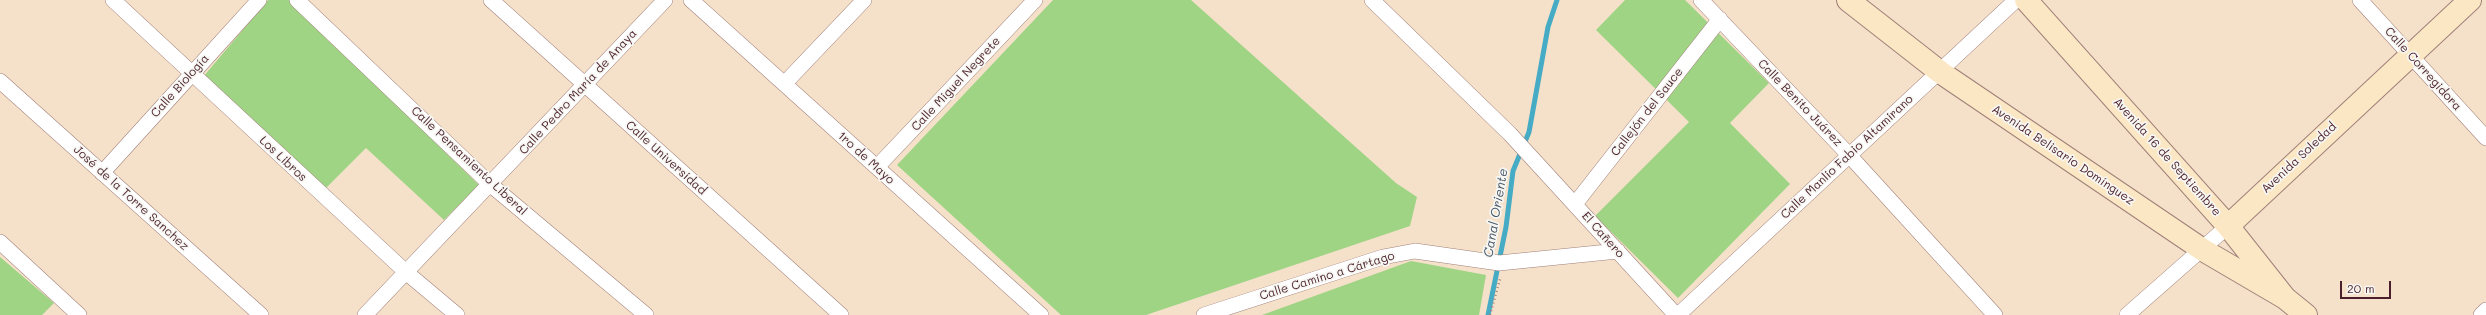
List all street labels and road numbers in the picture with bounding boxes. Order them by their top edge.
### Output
street label: Calle Corregidora [2382,24,2464,114]
street label: Calle Pedro María de Anaya [516,26,640,158]
street label: Calle Miguel Negrete [909,34,1003,134]
street label: Calle Biología [148,51,212,121]
street label: Calle Benito Juárez [1755,56,1845,150]
street label: Callejón del Sauce [1608,65,1686,159]
street label: Calle Manlio Fabio Altamirano [1778,92,1916,222]
street label: Avenida 16 de Septiembre [2110,95,2224,219]
street label: Avenida Belisario Domínguez [1989,102,2137,208]
street label: Calle Pensamiento Liberal [408,104,530,218]
street label: Calle Universidad [623,118,709,198]
street label: Avenida Soledad [2259,120,2339,196]
street label: 1ro de Mayo [835,129,897,187]
street label: Los Libros [256,133,310,185]
street label: José de la Torre Sanchez [70,142,192,254]
street label: El Cañero [1579,209,1627,261]
street label: Calle Camino a Cártago [1258,249,1396,303]

